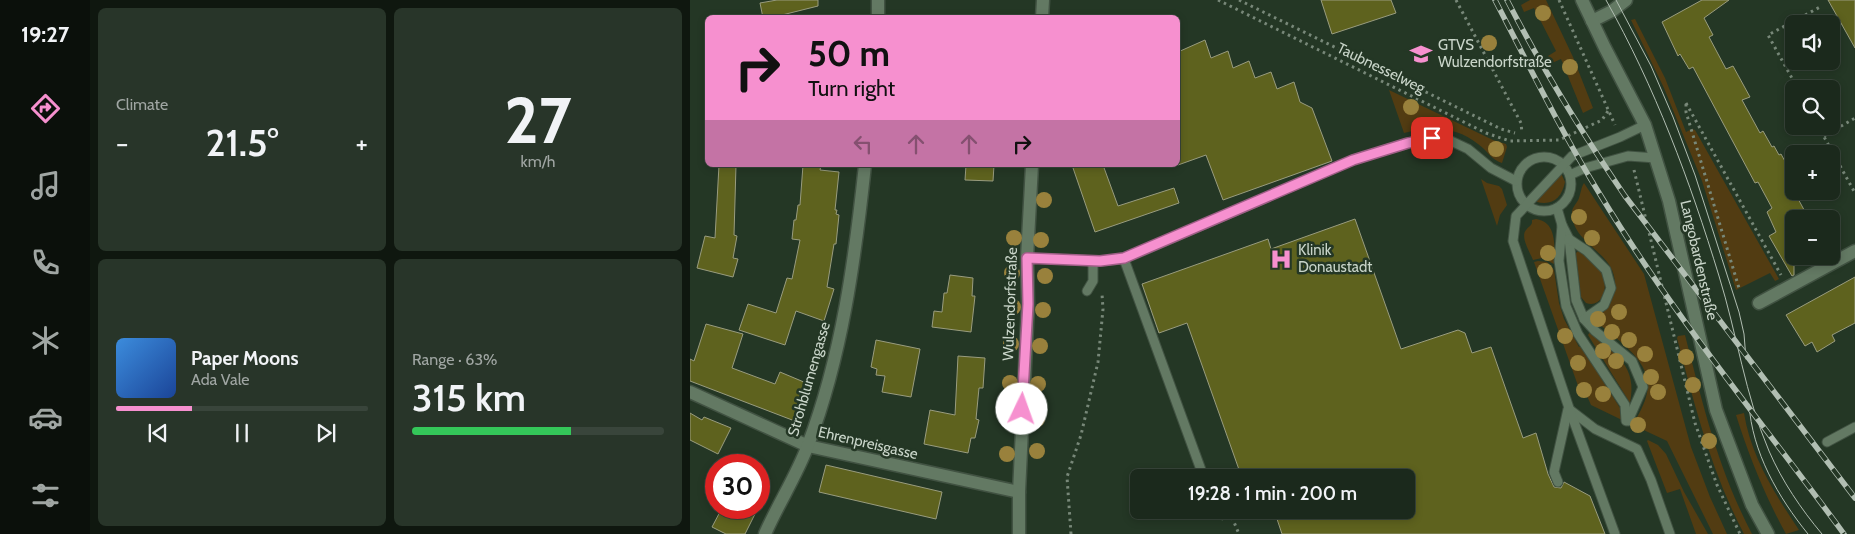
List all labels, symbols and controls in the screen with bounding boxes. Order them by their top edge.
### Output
map controls [1785,15,1840,265]
button: sound [1785,15,1840,70]
text: 19:27 [21,21,69,48]
text: 50 m [808,32,890,75]
icon: right [725,35,790,100]
place label: GTVS Wulzendorfstraße [1438,36,1552,71]
street label: Taubnesselweg [1334,39,1429,97]
school or university icon: GTVS Wulzendorfstraße [1408,41,1434,67]
text: Turn right [808,75,895,102]
text: 27 [504,80,572,159]
button: search [1785,80,1840,135]
icon: directions [28,91,63,126]
text: Climate [116,95,168,114]
pin [1411,117,1453,159]
text: 21.5° [205,119,279,166]
icon: arrive [1418,124,1446,152]
text: − [116,126,128,160]
text: + [356,126,368,160]
icon: left [849,130,877,158]
icon: ahead [902,130,930,158]
icon: ahead [955,130,983,158]
icon: right [1008,130,1036,158]
button: + [1785,145,1840,200]
text: km/h [520,152,556,171]
icon: music [28,168,63,203]
street label: Langobardenstraße [1676,198,1722,322]
button: − [1785,210,1840,265]
place label: Klinik Donaustadt [1298,241,1372,276]
icon: phone [28,245,63,280]
hospital icon: Klinik Donaustadt [1268,246,1294,272]
street label: Wulzendorfstraße [999,247,1021,361]
street label: Strohblumengasse [784,319,834,438]
icon: climate [28,323,63,358]
text: Paper Moons [191,347,299,370]
text: Range · 63% [412,350,498,369]
text: Ada Vale [191,370,250,389]
text: 315 km [412,374,526,421]
position arrow [995,382,1047,434]
icon: car [28,400,63,435]
icon: previous [144,419,172,447]
icon: pause [228,419,256,447]
icon: next [312,419,340,447]
street label: Ehrenpreisgasse [816,423,920,463]
speed limit sign: 30 [705,454,770,519]
icon: filters [28,478,63,513]
text: 19:28 · 1 min · 200 m [1188,482,1357,505]

